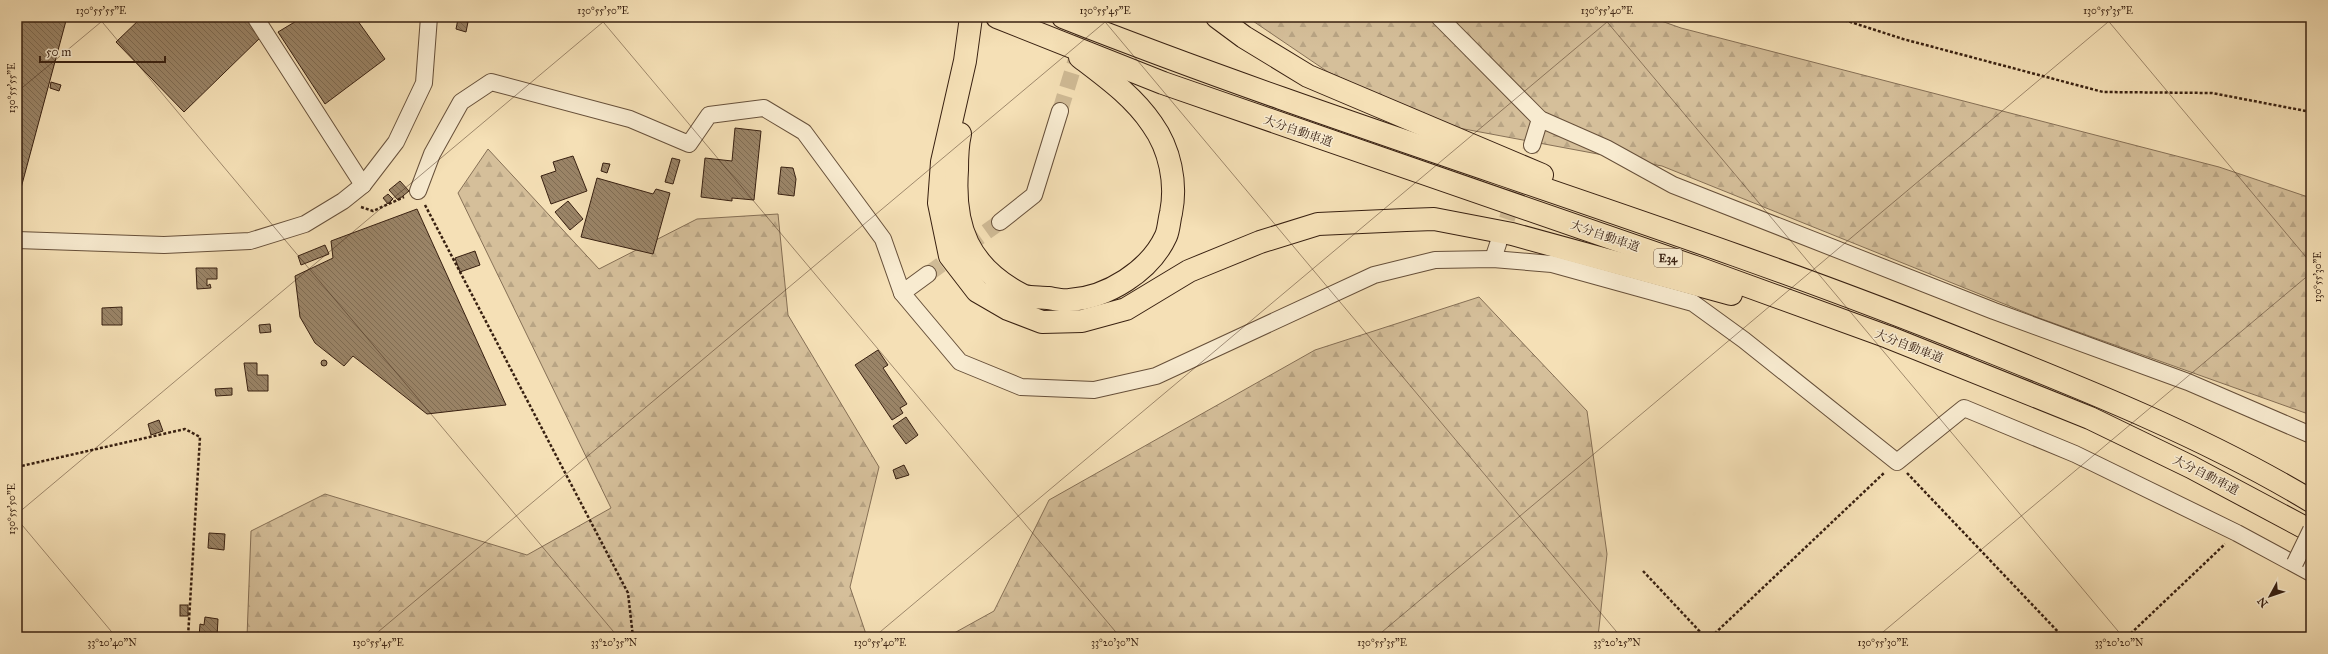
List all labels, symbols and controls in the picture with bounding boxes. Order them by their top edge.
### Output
text: 130°55'55"E [76,5,126,17]
text: 130°55'50"E [577,5,629,17]
text: 130°55'45"E [1079,5,1131,17]
text: 130°55'40"E [1581,5,1633,17]
text: 130°55'35"E [2083,5,2133,17]
scale bar [40,38,165,64]
text: 50 m [46,45,71,59]
text: 130°55'55"E [6,63,18,113]
street label: 大分自動車道 [1262,113,1334,149]
street label: 大分自動車道 [1569,218,1641,254]
road number: E34 [1654,249,1682,267]
text: 130°55'30"E [2312,252,2324,302]
street label: 大分自動車道 [1873,327,1945,365]
street label: 大分自動車道 [2171,452,2241,498]
text: 130°55'50"E [6,483,18,535]
north arrow [2250,576,2290,616]
text: N [2254,594,2271,610]
text: 33°20'40"N [87,637,137,649]
text: 130°55'45"E [352,637,404,649]
text: 33°20'35"N [591,637,638,649]
text: 130°55'40"E [854,637,906,649]
text: 33°20'30"N [1091,637,1139,649]
text: 130°55'35"E [1357,637,1407,649]
text: 33°20'25"N [1593,637,1641,649]
text: 130°55'30"E [1858,637,1908,649]
text: 33°20'20"N [2095,637,2144,649]

